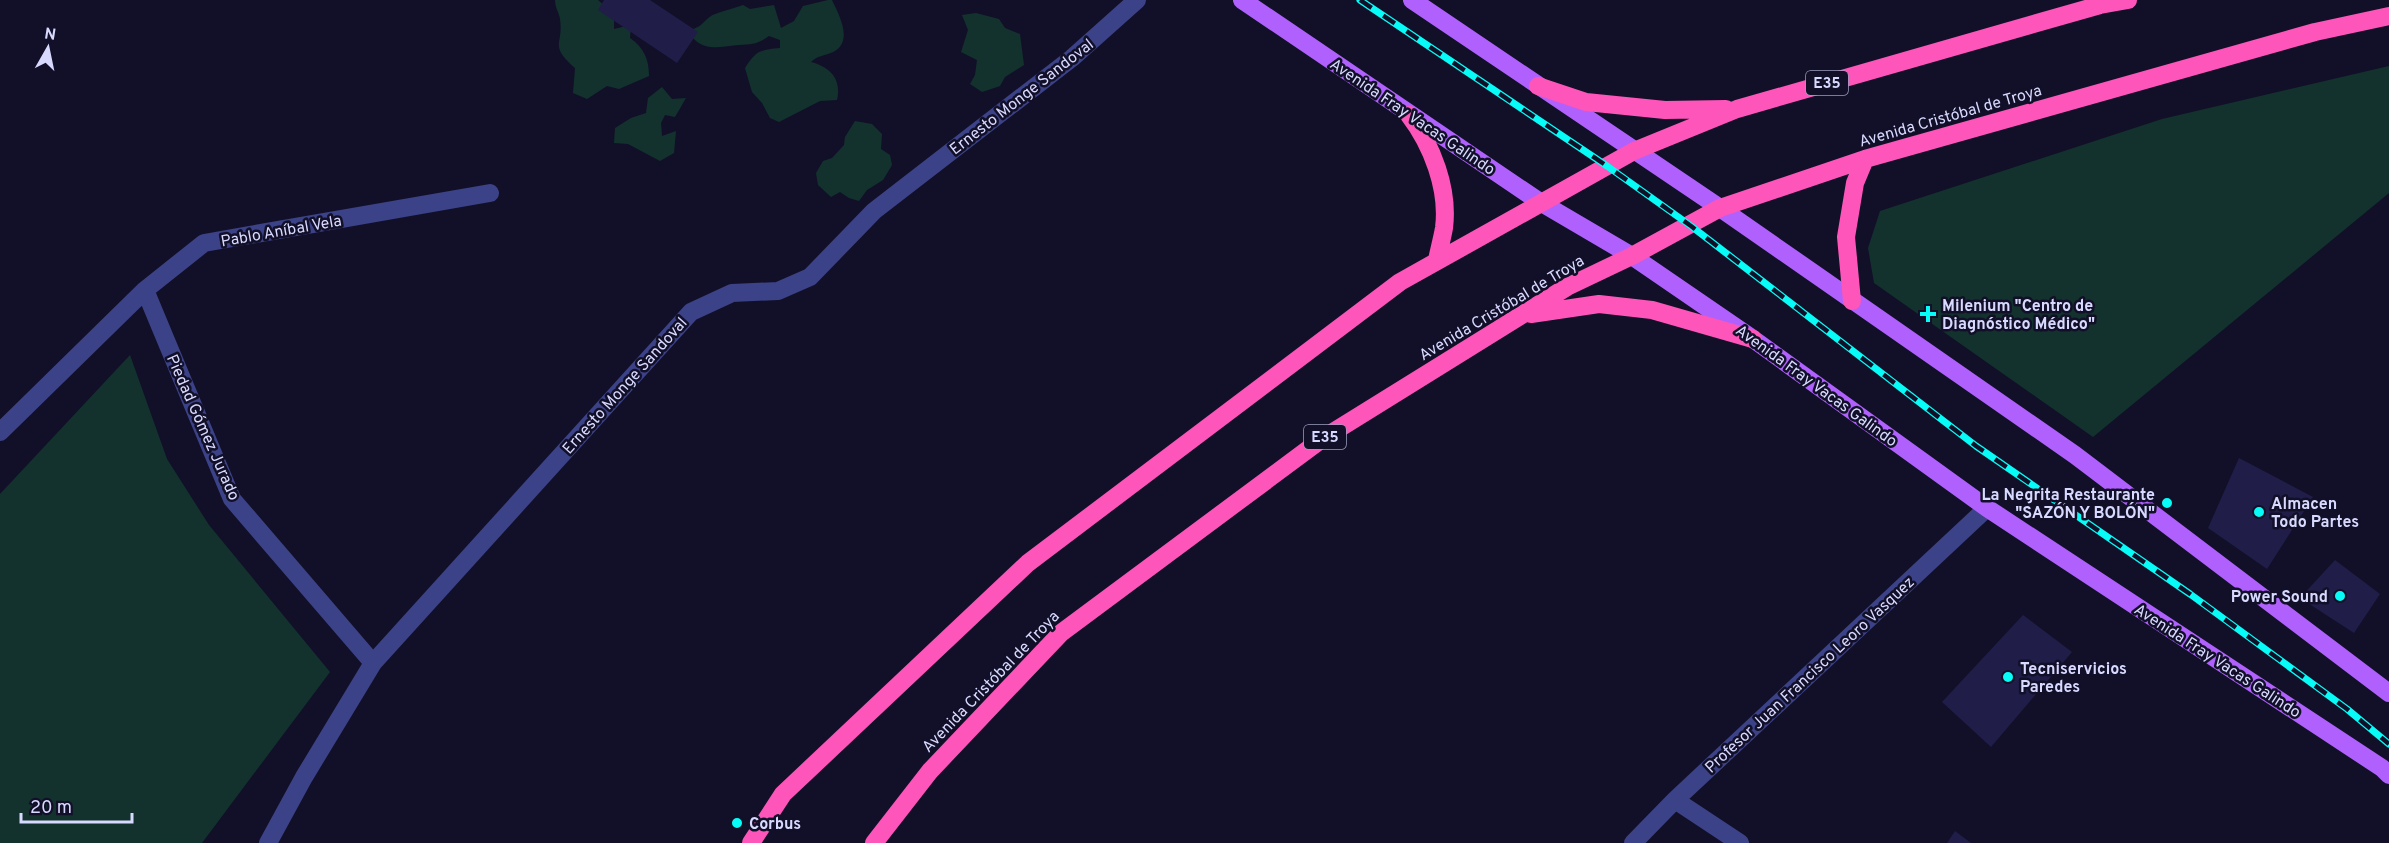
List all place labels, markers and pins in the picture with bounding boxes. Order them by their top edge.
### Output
place label: Milenium "Centro de Diagnóstico Médico" [1942,297,2095,335]
marker: Milenium "Centro de Diagnóstico Médico" [1919,305,1937,323]
place label: La Negrita Restaurante "SAZÓN Y BOLÓN" [1981,486,2155,524]
place label: Almacen Todo Partes [2271,495,2359,533]
marker: La Negrita Restaurante "SAZÓN Y BOLÓN" [2160,496,2174,510]
marker: Almacen Todo Partes [2252,505,2266,519]
place label: Power Sound [2231,588,2328,608]
marker: Power Sound [2333,589,2347,603]
place label: Tecniservicios Paredes [2020,660,2127,698]
marker: Tecniservicios Paredes [2001,670,2015,684]
place label: Corbus [749,815,801,835]
marker: Corbus [730,816,744,830]

